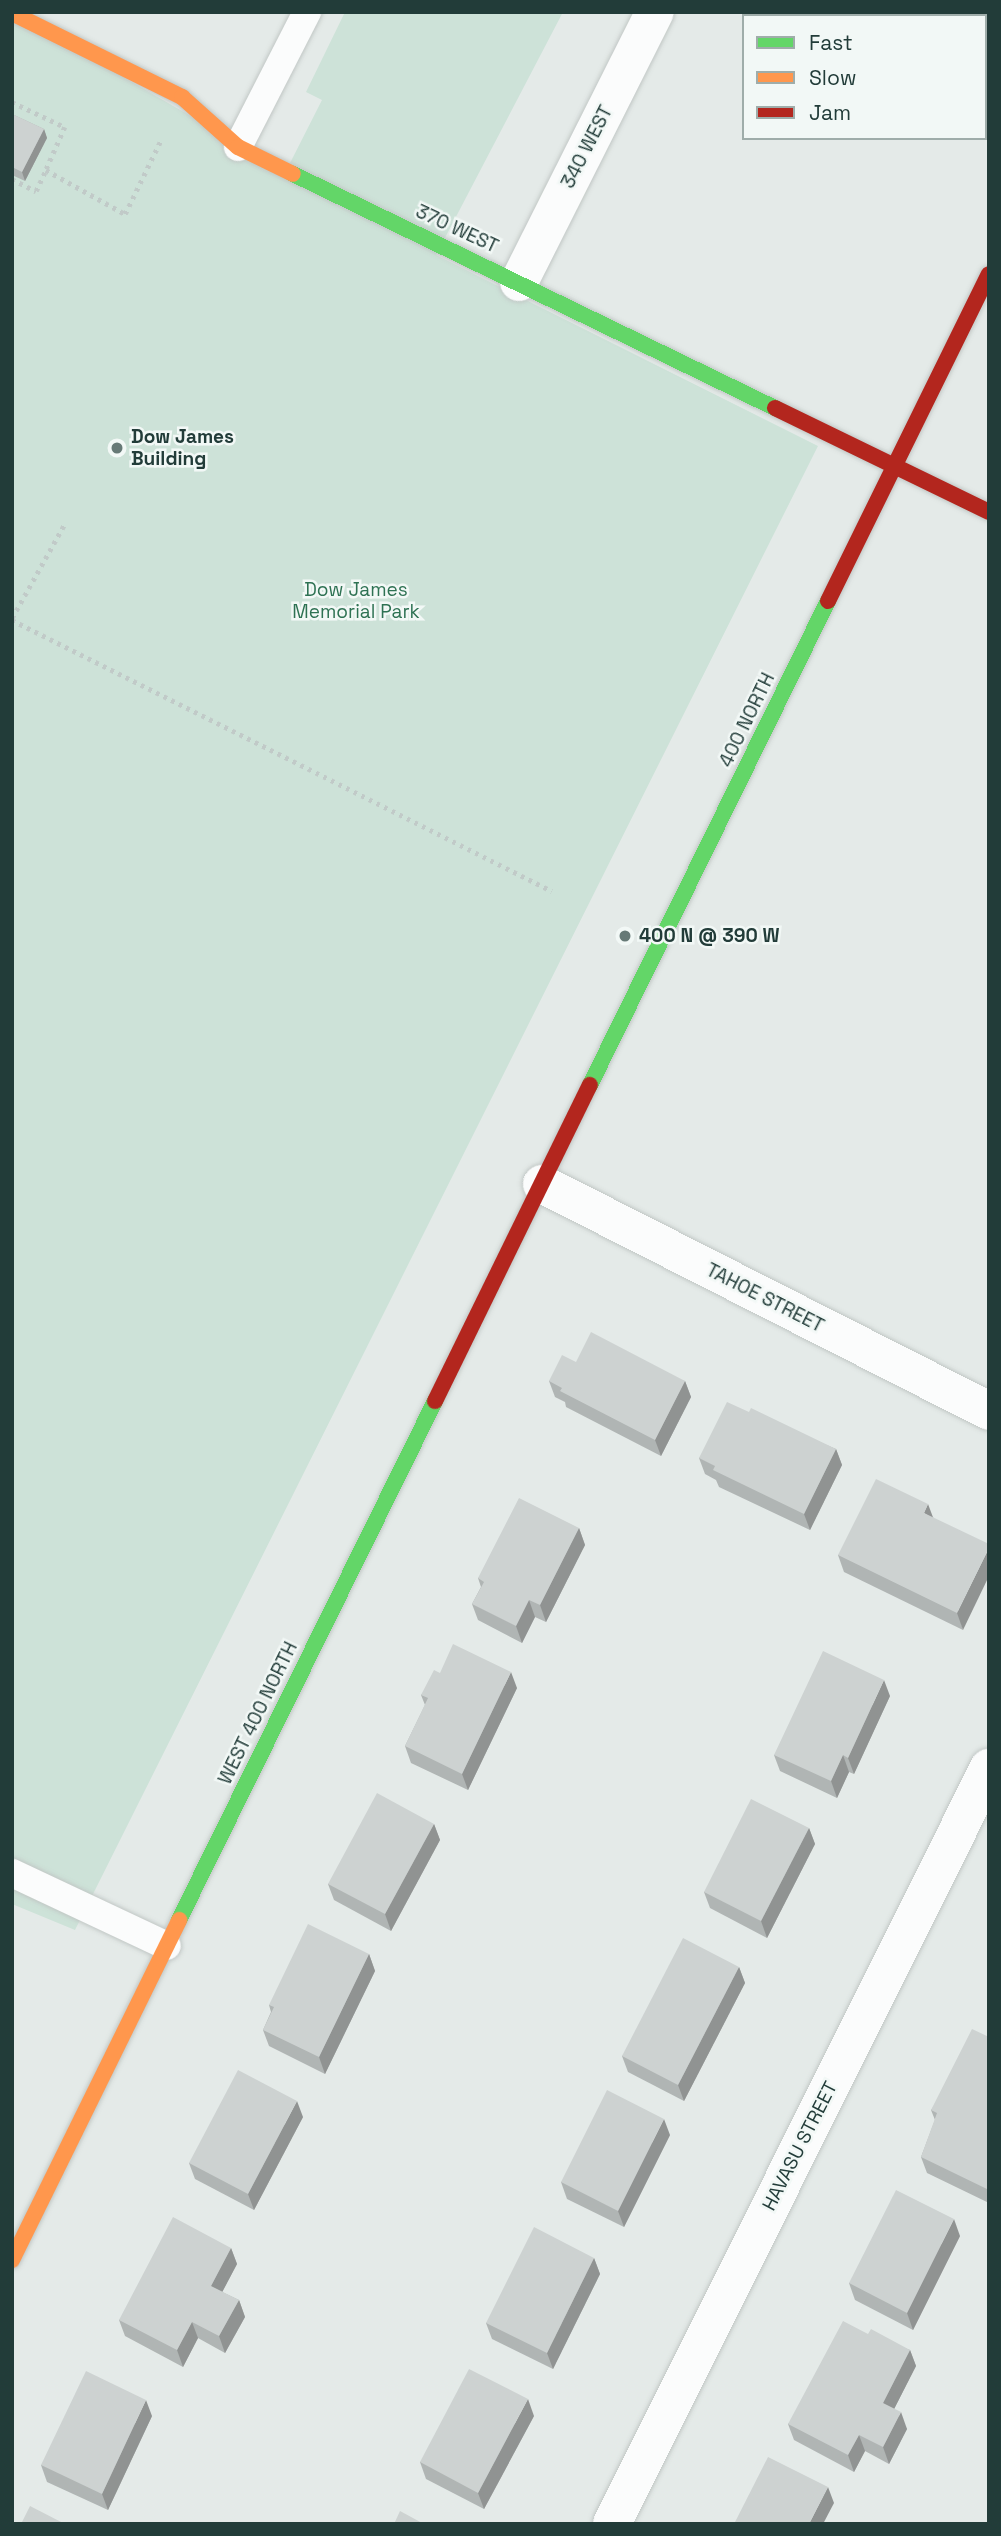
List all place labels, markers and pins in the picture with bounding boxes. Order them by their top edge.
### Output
place label: Dow James Building [131,426,234,470]
marker: Dow James Building [109,440,125,456]
place label: 400 N @ 390 W [639,925,780,947]
marker: 400 N @ 390 W [617,928,633,944]

